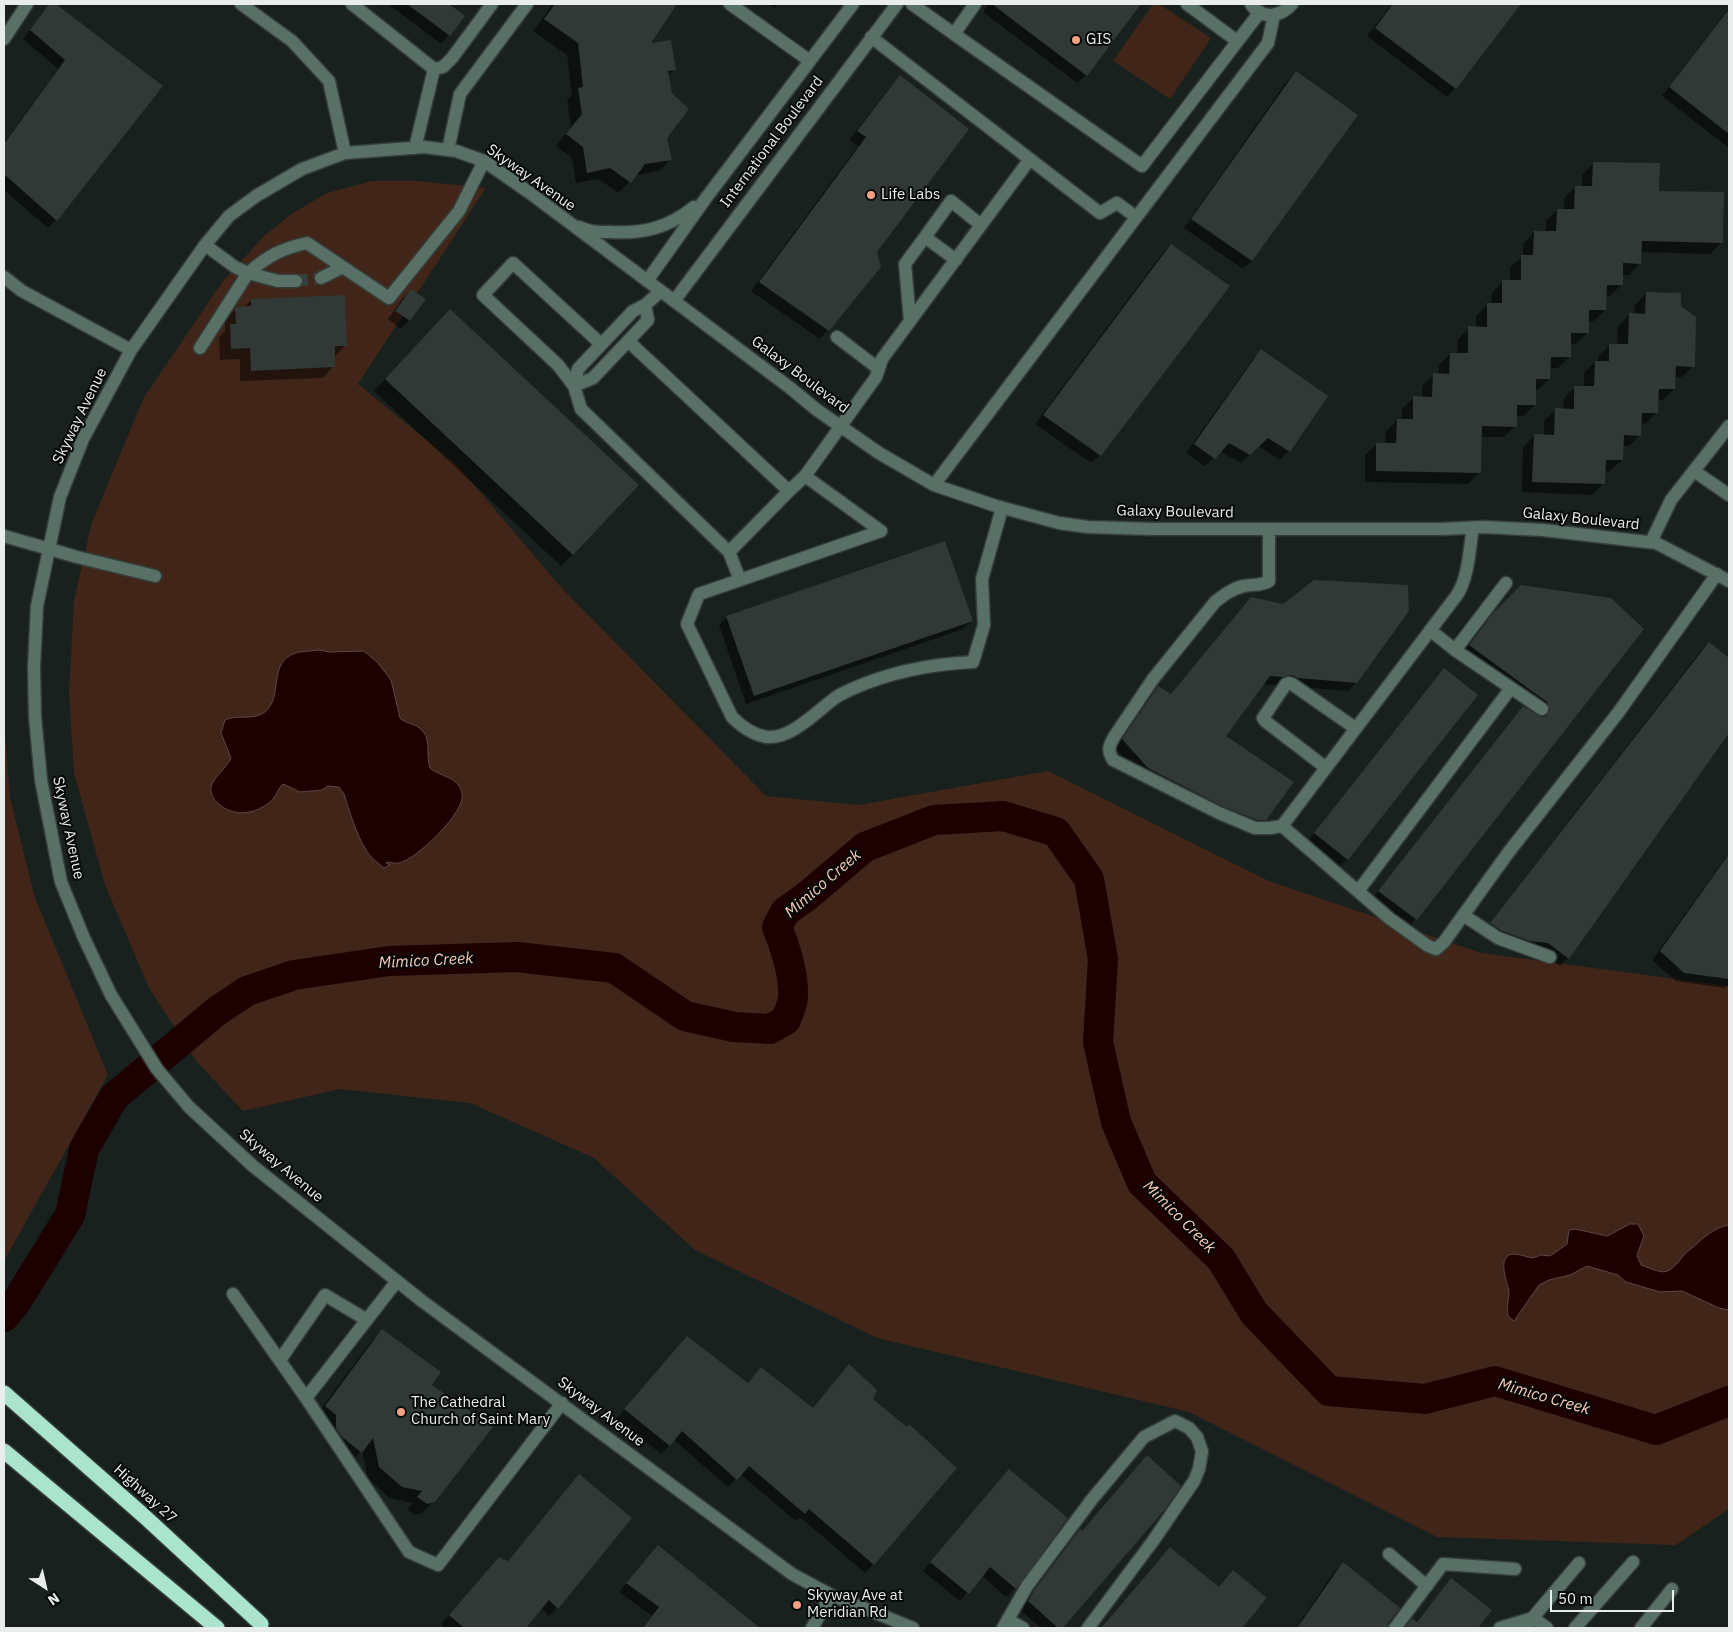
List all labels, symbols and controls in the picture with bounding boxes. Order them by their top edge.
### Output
place label: GIS [1086,31,1111,49]
marker: GIS [1070,34,1082,46]
street label: International Boulevard [717,73,827,211]
street label: Skyway Avenue [483,141,579,215]
place label: Life Labs [881,186,940,204]
marker: Life Labs [865,189,877,201]
street label: Galaxy Boulevard [748,332,852,418]
street label: Skyway Avenue [49,365,111,467]
street label: Galaxy Boulevard [1116,502,1234,522]
street label: Galaxy Boulevard [1522,504,1640,534]
street label: Skyway Avenue [48,775,88,881]
water label: Mimico Creek [781,846,865,922]
water label: Mimico Creek [378,949,474,973]
street label: Skyway Avenue [235,1126,327,1206]
water label: Mimico Creek [1139,1177,1219,1257]
street label: Skyway Avenue [554,1373,648,1451]
water label: Mimico Creek [1496,1375,1592,1419]
place label: The Cathedral Church of Saint Mary [411,1394,550,1429]
marker: The Cathedral Church of Saint Mary [395,1406,407,1418]
street label: Highway 27 [110,1461,180,1527]
north arrow [20,1562,70,1612]
scale bar [1553,1580,1677,1612]
place label: Skyway Ave at Meridian Rd [807,1587,903,1622]
text: N [44,1589,63,1610]
text: 50 m [1558,1589,1593,1608]
marker: Skyway Ave at Meridian Rd [791,1599,803,1611]

